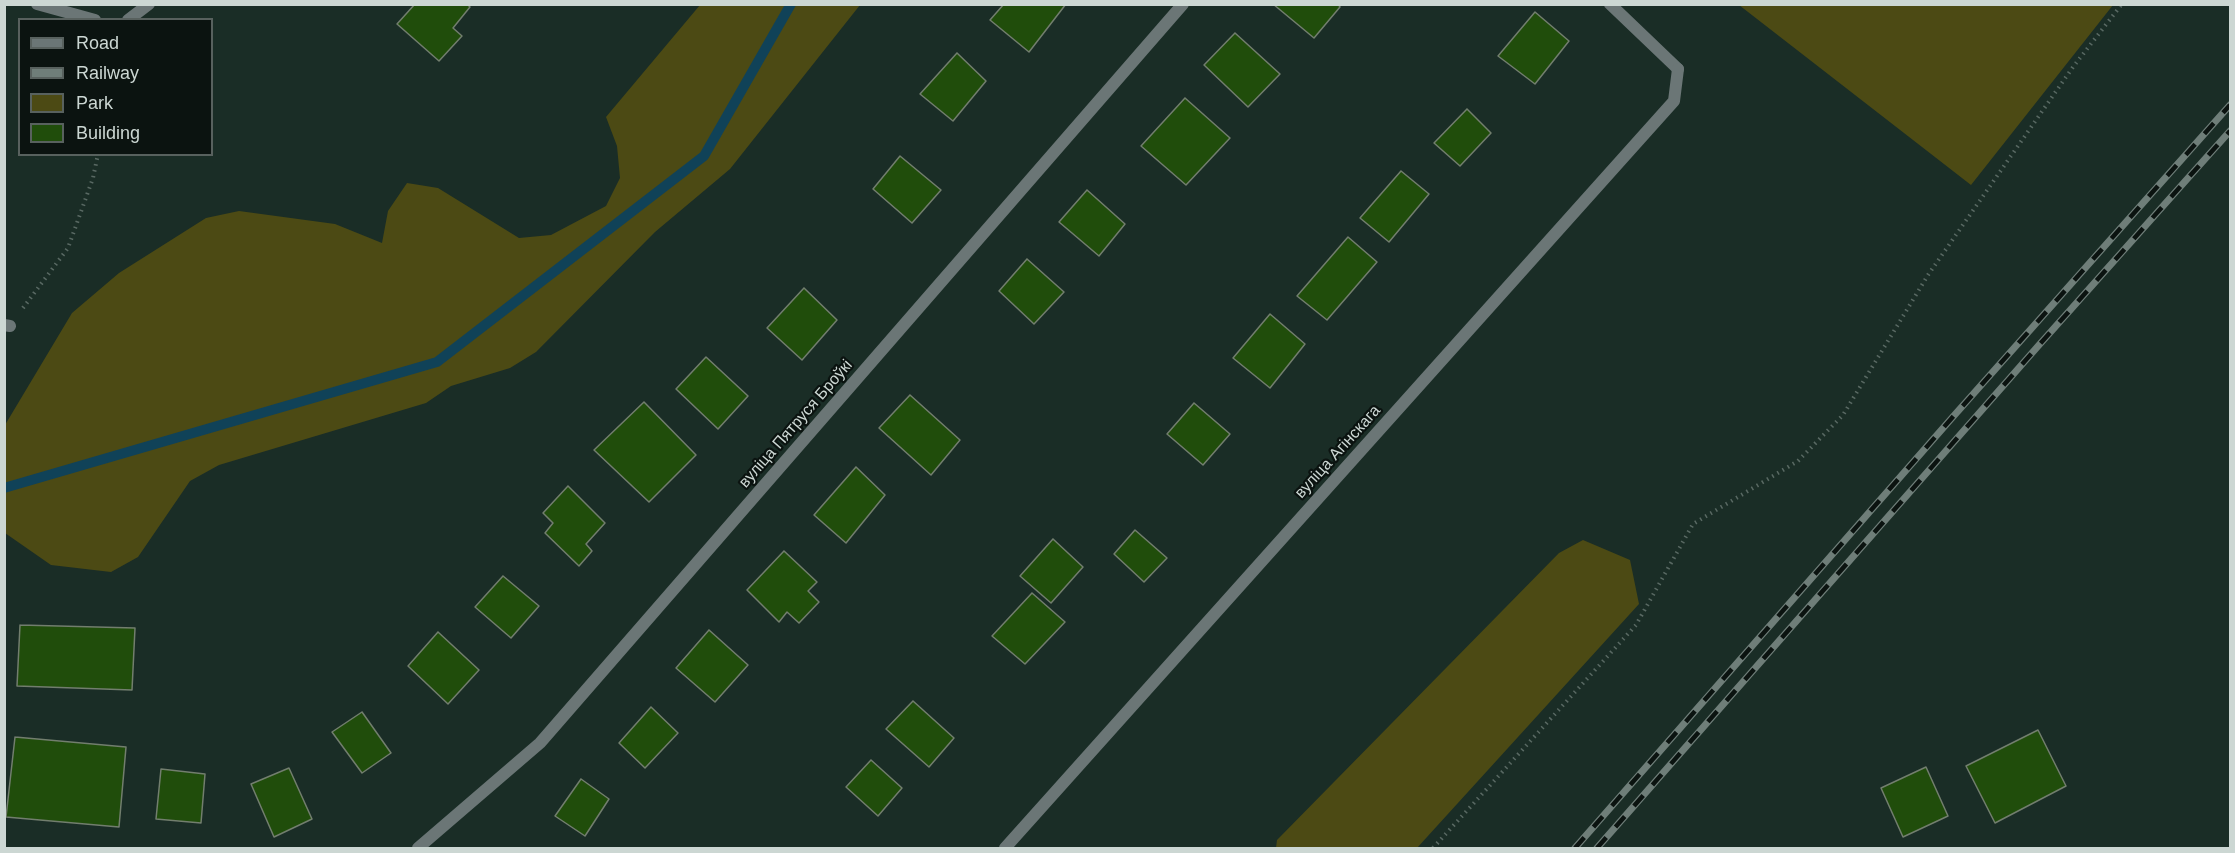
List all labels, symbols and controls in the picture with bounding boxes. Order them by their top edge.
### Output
legend [18,18,213,156]
text: Road [76,33,119,53]
text: Railway [76,63,139,83]
text: Park [76,93,113,113]
text: Building [76,123,140,143]
street label: вуліца Пятруся Броўкі [735,356,857,492]
street label: вуліца Агінскага [1291,401,1385,503]

